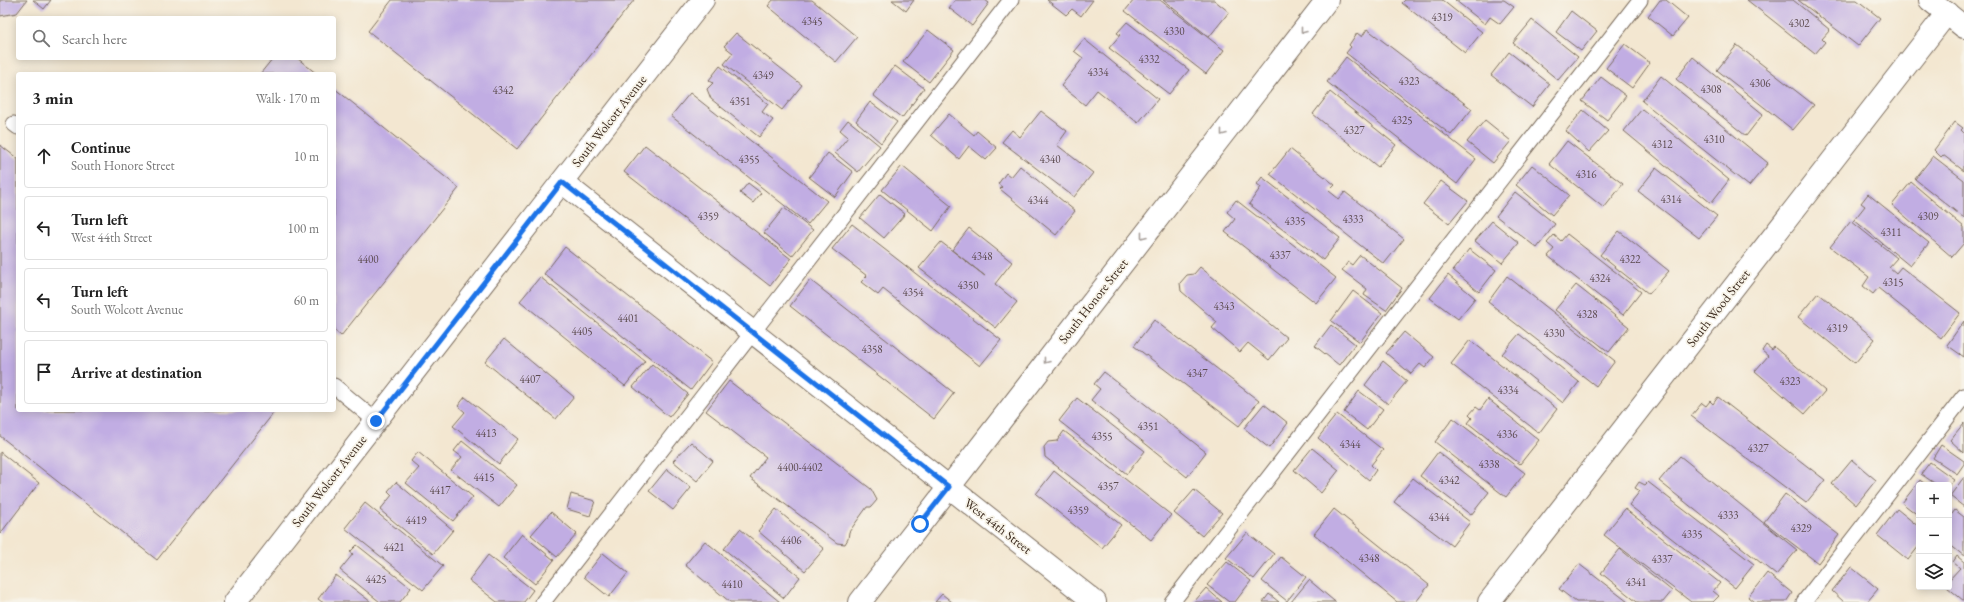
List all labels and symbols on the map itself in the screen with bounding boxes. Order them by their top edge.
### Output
house number: 4319 [1431,10,1453,24]
house number: 4345 [801,14,823,28]
house number: 4302 [1788,16,1810,30]
house number: 4330 [1163,24,1185,38]
one-way arrow [1301,26,1308,33]
house number: 4332 [1138,52,1160,66]
house number: 4334 [1087,65,1109,79]
house number: 4349 [752,68,774,82]
street label: South Wolcott Avenue [568,72,650,170]
house number: 4323 [1398,74,1420,88]
house number: 4306 [1749,76,1771,90]
house number: 4308 [1700,82,1722,96]
house number: 4342 [492,83,514,97]
house number: 4351 [729,94,751,108]
house number: 4325 [1391,113,1413,127]
house number: 4327 [1343,123,1365,137]
one-way arrow [1221,129,1228,136]
house number: 4310 [1703,132,1725,146]
house number: 4312 [1651,137,1673,151]
house number: 4355 [738,152,760,166]
house number: 4340 [1039,152,1061,166]
house number: 4316 [1575,167,1597,181]
house number: 4314 [1660,192,1682,206]
house number: 4344 [1027,193,1049,207]
house number: 4359 [697,209,719,223]
house number: 4309 [1917,209,1939,223]
house number: 4333 [1342,212,1364,226]
house number: 4335 [1284,214,1306,228]
house number: 4311 [1880,225,1902,239]
one-way arrow [1141,232,1148,239]
house number: 4337 [1269,248,1291,262]
house number: 4348 [971,249,993,263]
house number: 4400 [357,252,379,266]
house number: 4322 [1619,252,1641,266]
street label: South Honore Street [1054,255,1132,347]
street label: South Wood Street [1682,266,1754,350]
house number: 4324 [1589,271,1611,285]
house number: 4315 [1882,275,1904,289]
house number: 4350 [957,278,979,292]
house number: 4354 [902,285,924,299]
house number: 4343 [1213,299,1235,313]
house number: 4328 [1576,307,1598,321]
house number: 4401 [617,311,639,325]
house number: 4319 [1826,321,1848,335]
house number: 4405 [571,324,593,338]
house number: 4330 [1543,326,1565,340]
house number: 4358 [861,342,883,356]
one-way arrow [1044,356,1051,363]
house number: 4347 [1186,366,1208,380]
house number: 4407 [519,372,541,386]
house number: 4323 [1779,374,1801,388]
house number: 4334 [1497,383,1519,397]
route end [367,412,385,430]
house number: 4351 [1137,419,1159,433]
house number: 4413 [475,426,497,440]
house number: 4336 [1496,427,1518,441]
house number: 4355 [1091,429,1113,443]
street label: South Wolcott Avenue [288,432,370,530]
house number: 4344 [1339,437,1361,451]
house number: 4327 [1747,441,1769,455]
house number: 4338 [1478,457,1500,471]
house number: 4400-4402 [777,460,823,474]
house number: 4415 [473,470,495,484]
house number: 4342 [1438,473,1460,487]
house number: 4357 [1097,479,1119,493]
house number: 4417 [429,483,451,497]
street label: West 44th Street [961,494,1035,558]
house number: 4359 [1067,503,1089,517]
house number: 4333 [1717,508,1739,522]
house number: 4344 [1428,510,1450,524]
house number: 4419 [405,513,427,527]
route start [911,515,929,533]
house number: 4329 [1790,521,1812,535]
house number: 4335 [1681,527,1703,541]
house number: 4406 [780,533,802,547]
house number: 4421 [383,540,405,554]
house number: 4348 [1358,551,1380,565]
house number: 4337 [1651,552,1673,566]
house number: 4425 [365,572,387,586]
house number: 4341 [1625,575,1647,589]
house number: 4410 [721,577,743,591]

